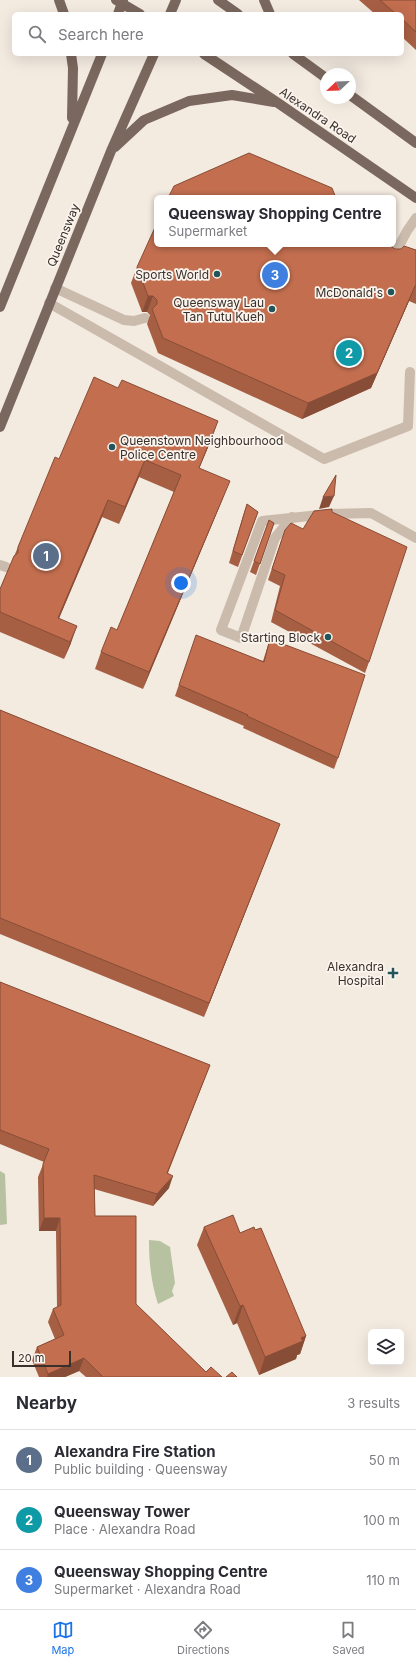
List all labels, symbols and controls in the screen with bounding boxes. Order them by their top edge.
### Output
search box [12,12,404,56]
icon: search [26,23,48,45]
text: Search here [58,25,144,44]
north arrow [320,68,356,104]
street label: Alexandra Road [277,84,359,146]
popup [154,195,396,247]
street label: Queensway [44,201,83,269]
text: Queensway Shopping Centre [168,204,382,223]
text: Supermarket [168,223,247,239]
pin: 3 [262,260,288,290]
place label: Sports World [135,267,209,282]
marker: Sports World [212,269,222,279]
place label: McDonald's [315,285,383,300]
marker: McDonald's [386,287,396,297]
place label: Queensway Lau Tan Tutu Kueh [173,295,264,324]
marker: Queensway Lau Tan Tutu Kueh [267,304,277,314]
pin: 2 [336,338,362,368]
place label: Queenstown Neighbourhood Police Centre [120,433,283,462]
marker: Queenstown Neighbourhood Police Centre [107,442,117,452]
pin: 1 [33,541,59,571]
your location [171,573,191,593]
place label: Starting Block [241,630,320,645]
marker: Starting Block [323,632,333,642]
place label: Alexandra Hospital [327,959,384,988]
marker: Alexandra Hospital [387,967,399,979]
map controls [368,1329,404,1365]
button: layers [368,1329,404,1365]
scale bar [12,1349,71,1368]
text: 20 m [18,1351,44,1365]
text: Nearby [16,1393,77,1413]
text: 3 results [347,1395,400,1411]
text: Alexandra Fire Station [54,1442,216,1461]
text: 1 [26,1452,32,1468]
text: 50 m [369,1452,400,1468]
text: Public building · Queensway [54,1461,227,1477]
text: Queensway Tower [54,1502,190,1521]
text: 2 [25,1512,33,1528]
text: 100 m [363,1512,400,1528]
text: Place · Alexandra Road [54,1521,195,1537]
text: Queensway Shopping Centre [54,1562,268,1581]
text: 3 [25,1572,33,1588]
text: 110 m [366,1572,400,1588]
text: Supermarket · Alexandra Road [54,1581,241,1597]
tab: Map [51,1619,74,1657]
tab: Directions [177,1619,230,1657]
tab: Saved [332,1619,365,1657]

